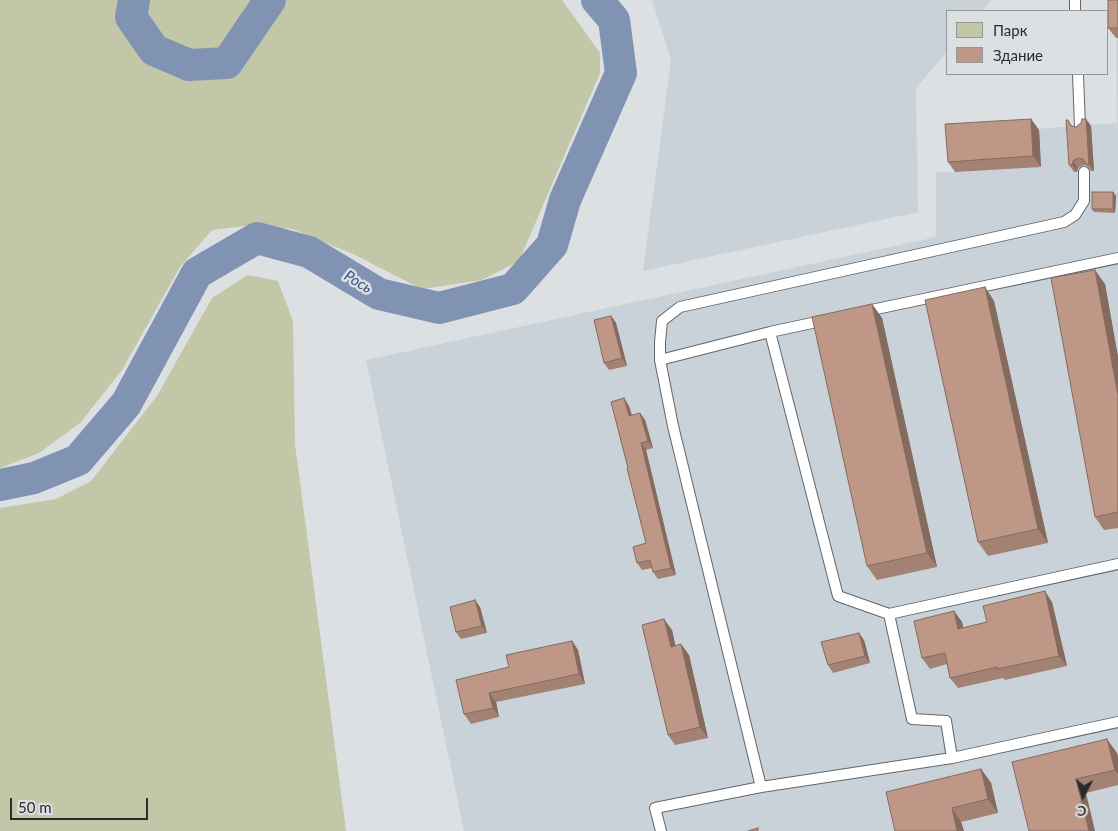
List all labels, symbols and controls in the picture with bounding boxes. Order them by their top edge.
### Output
legend [946,10,1108,75]
text: Парк [993,21,1027,39]
text: Здание [993,46,1043,64]
water label: Рось [341,267,375,297]
north arrow [1058,771,1108,821]
scale bar [12,788,150,820]
text: 50 m [18,798,52,816]
text: С [1076,803,1087,820]

